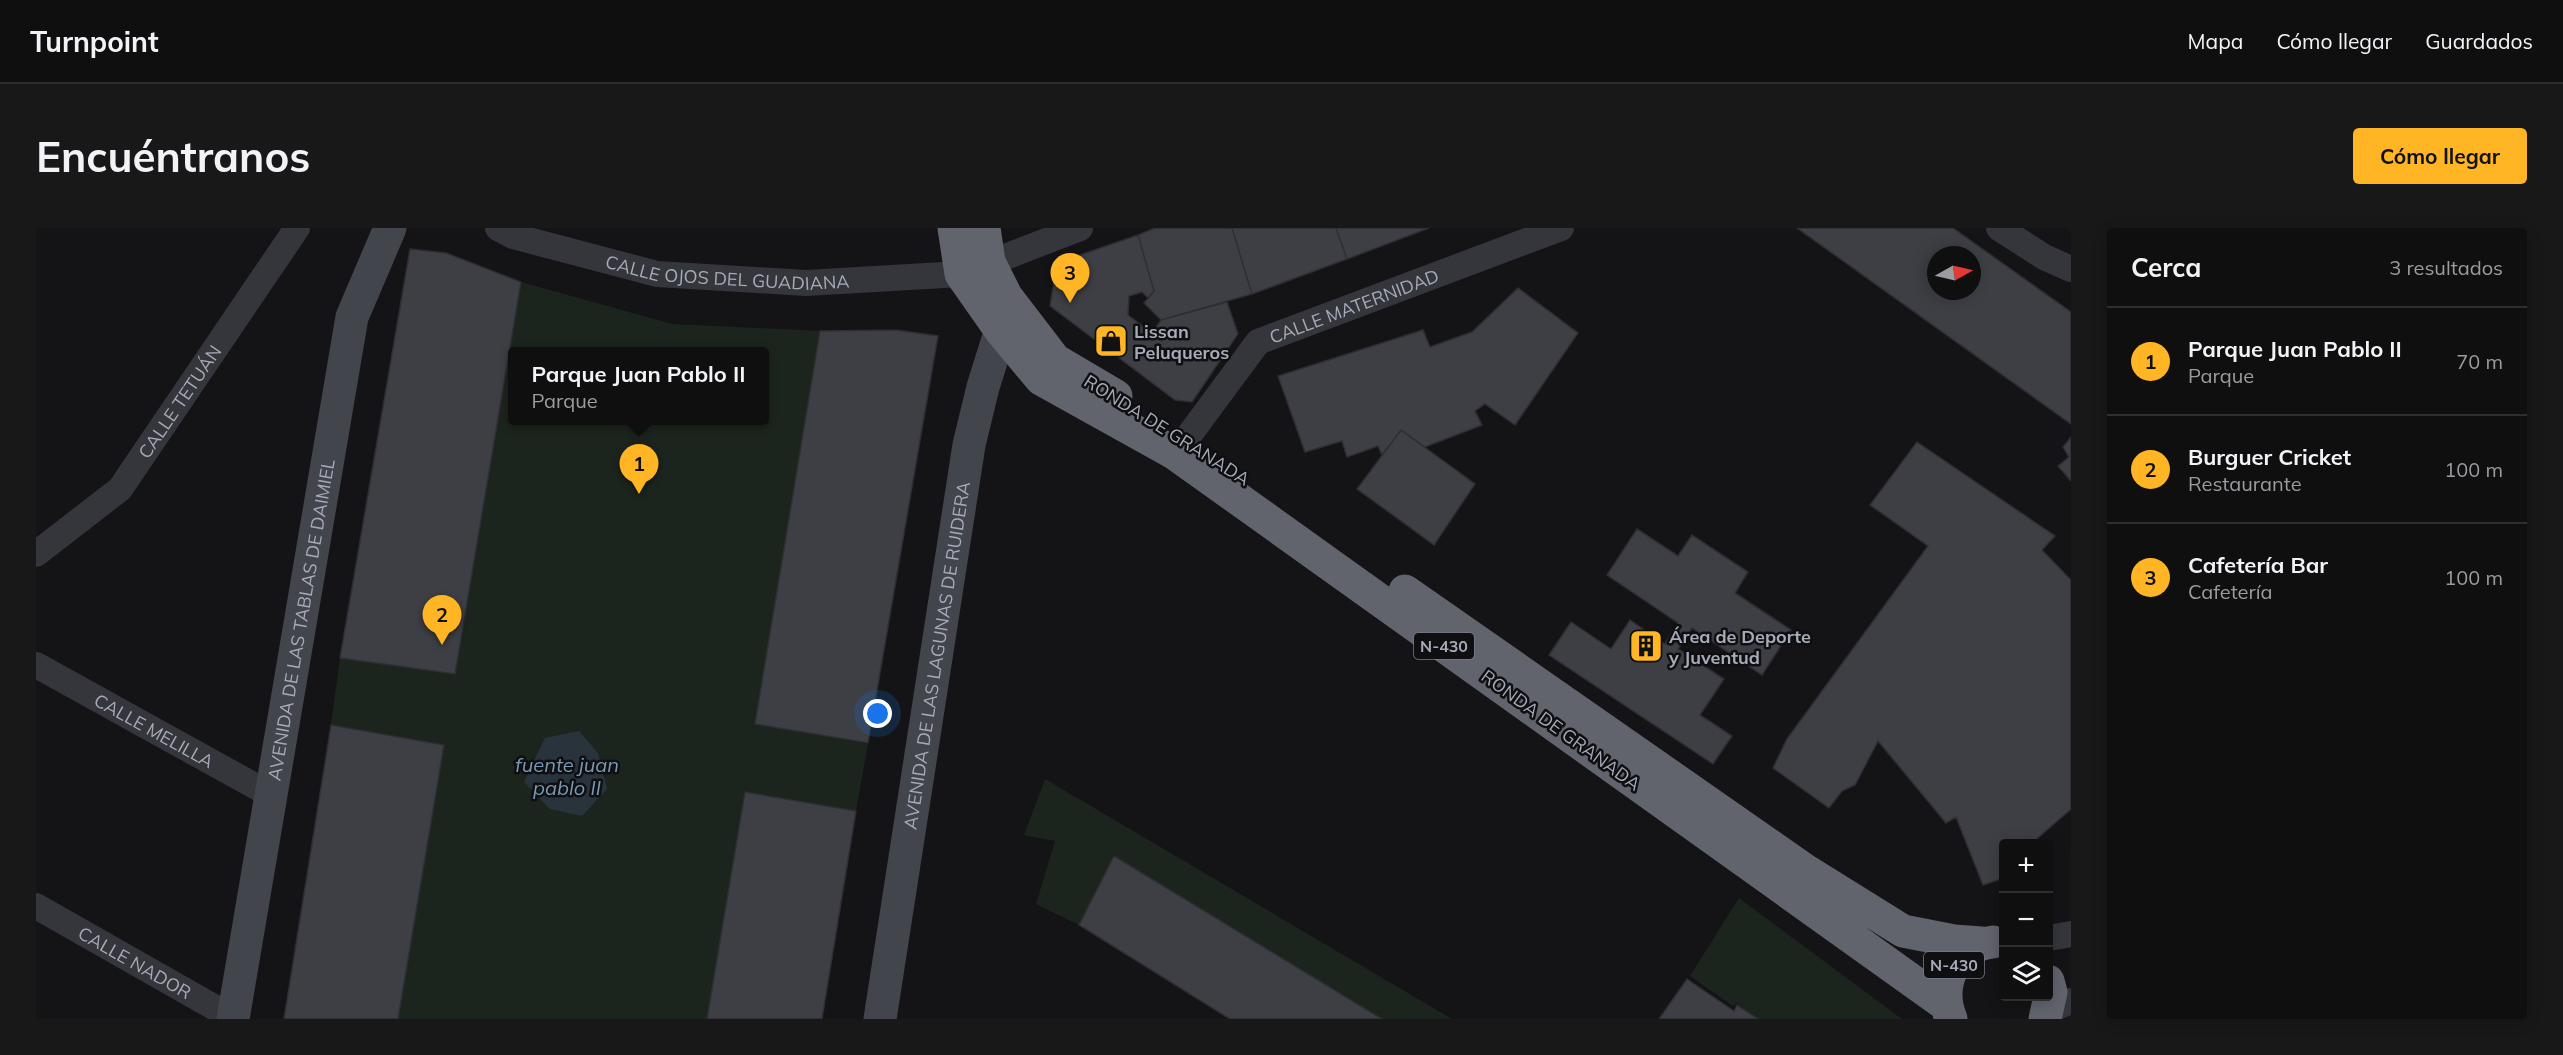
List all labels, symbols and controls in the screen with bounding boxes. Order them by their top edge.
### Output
text: Turnpoint [30,24,159,59]
text: Mapa [2188,28,2243,54]
text: Cómo llegar [2276,28,2392,54]
text: Guardados [2425,28,2533,54]
button: Cómo llegar [2353,128,2527,184]
text: Encuéntranos [36,130,310,183]
north arrow [1927,246,1981,300]
street label: CALLE OJOS DEL GUADIANA [603,249,850,295]
text: Cerca [2131,251,2201,284]
pin: 3 [1050,254,1090,303]
text: 3 resultados [2389,255,2503,280]
street label: CALLE MATERNIDAD [1266,264,1442,348]
place label: Lissan Peluqueros [1134,320,1229,364]
shop icon: Lissan Peluqueros [1093,323,1129,359]
text: Parque Juan Pablo II [2188,335,2402,363]
street label: CALLE TETUÁN [133,340,226,463]
popup [508,347,769,425]
text: 1 [2145,349,2157,374]
text: 70 m [2456,349,2503,374]
text: Parque Juan Pablo II [532,360,745,388]
text: Parque [2188,363,2254,388]
street label: RONDA DE GRANADA [1080,370,1254,490]
text: Parque [532,388,598,413]
text: Burguer Cricket [2188,443,2351,471]
pin: 1 [620,444,658,494]
street label: AVENIDA DE LAS TABLAS DE DAIMIEL [262,457,339,782]
text: 2 [2145,457,2157,482]
text: 100 m [2444,457,2503,482]
text: Restaurante [2188,471,2302,496]
street label: AVENIDA DE LAS LAGUNAS DE RUIDERA [898,480,975,831]
text: Cafetería Bar [2188,551,2328,579]
text: 3 [2145,565,2157,590]
text: 100 m [2444,565,2503,590]
text: Cafetería [2188,579,2273,604]
pin: 2 [422,596,462,645]
place label: Área de Deporte y Juventud [1668,625,1811,669]
building icon: Área de Deporte y Juventud [1628,628,1664,664]
road number: N-430 [1414,633,1474,659]
street label: RONDA DE GRANADA [1477,664,1645,796]
street label: CALLE MELILLA [90,688,218,773]
your location [863,699,892,728]
water label: fuente juan pablo II [515,752,619,800]
map controls [1999,839,2053,1001]
button: + [1999,839,2053,893]
button: − [1999,893,2053,947]
street label: CALLE NADOR [74,921,196,1004]
button: layers [1999,947,2053,1001]
road number: N-430 [1924,952,1984,978]

